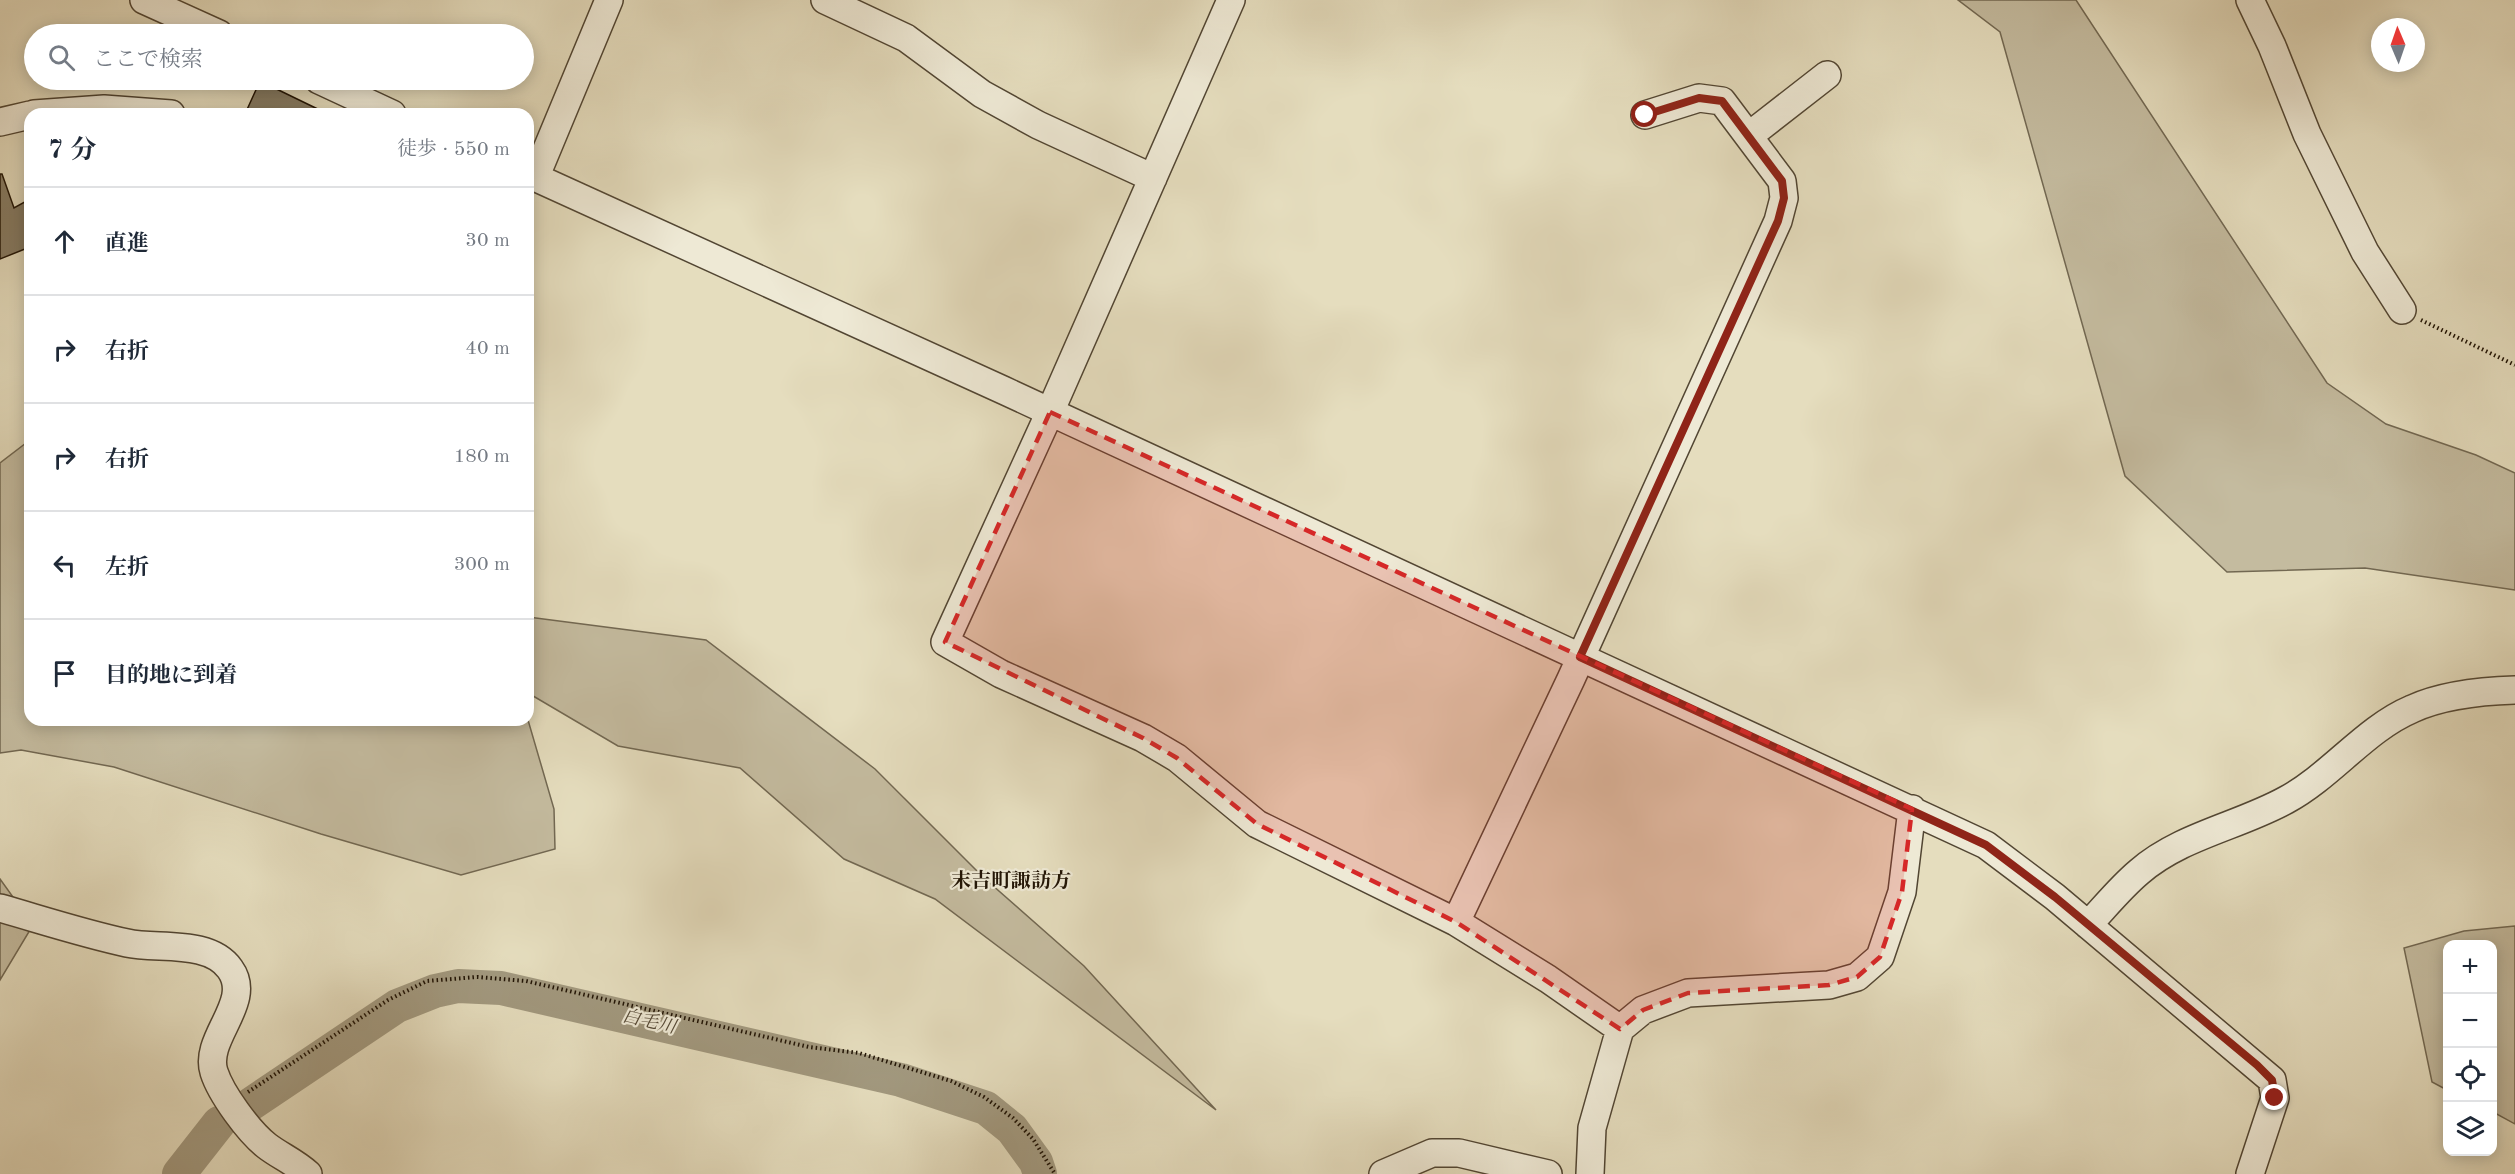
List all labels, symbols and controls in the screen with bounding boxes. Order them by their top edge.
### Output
north arrow [2371,18,2425,72]
search box [24,24,534,90]
icon: search [45,41,78,74]
text: ここで検索 [93,49,203,71]
route start [1631,101,1657,127]
text: 7 分 [48,138,96,164]
text: 徒歩 · 550 m [397,140,510,160]
icon: ahead [48,225,81,258]
text: 30 m [465,231,510,251]
text: 直進 [105,233,149,255]
icon: right [48,333,81,366]
text: 40 m [465,339,510,359]
text: 右折 [105,341,149,363]
icon: right [48,441,81,474]
text: 180 m [454,447,510,467]
text: 右折 [105,449,149,471]
icon: left [48,549,81,582]
text: 300 m [454,555,510,575]
text: 左折 [105,557,149,579]
icon: arrive [48,657,81,690]
text: 目的地に到着 [105,665,237,687]
district label: 末吉町諏訪方 [951,869,1071,892]
map controls [2443,940,2497,1156]
button: + [2443,940,2497,994]
button: − [2443,994,2497,1048]
water label: 白毛川 [621,1005,680,1037]
button: locate [2443,1048,2497,1102]
route end [2261,1084,2287,1110]
button: layers [2443,1102,2497,1156]

